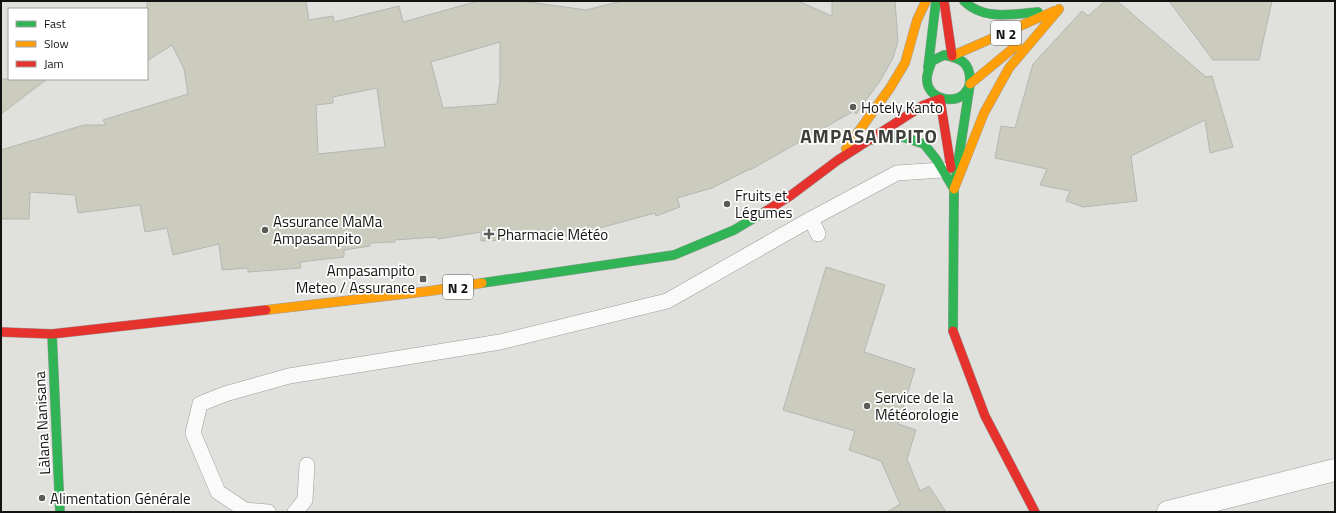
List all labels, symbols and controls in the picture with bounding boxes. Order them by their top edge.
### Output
legend [8,8,148,80]
text: Fast [44,14,67,33]
road number: N 2 [991,21,1021,45]
text: Slow [44,34,69,53]
text: Jam [44,54,64,73]
place label: Hotely Kanto [861,96,943,119]
marker: Hotely Kanto [848,102,858,112]
district label: AMPASAMPITO [800,121,938,150]
place label: Fruits et Légumes [735,184,792,224]
marker: Fruits et Légumes [722,199,732,209]
place label: Assurance MaMa Ampasampito [273,210,383,250]
place label: Pharmacie Météo [497,223,608,246]
marker: Assurance MaMa Ampasampito [260,225,270,235]
marker: Pharmacie Météo [484,229,494,239]
place label: Ampasampito Meteo / Assurance [296,259,415,299]
marker: Ampasampito Meteo / Assurance [418,274,428,284]
road number: N 2 [443,275,473,299]
street label: Làlana Nanisana [28,370,56,475]
place label: Service de la Météorologie [875,386,959,426]
marker: Service de la Météorologie [862,401,872,411]
place label: Alimentation Générale [50,487,191,510]
marker: Alimentation Générale [37,493,47,503]

